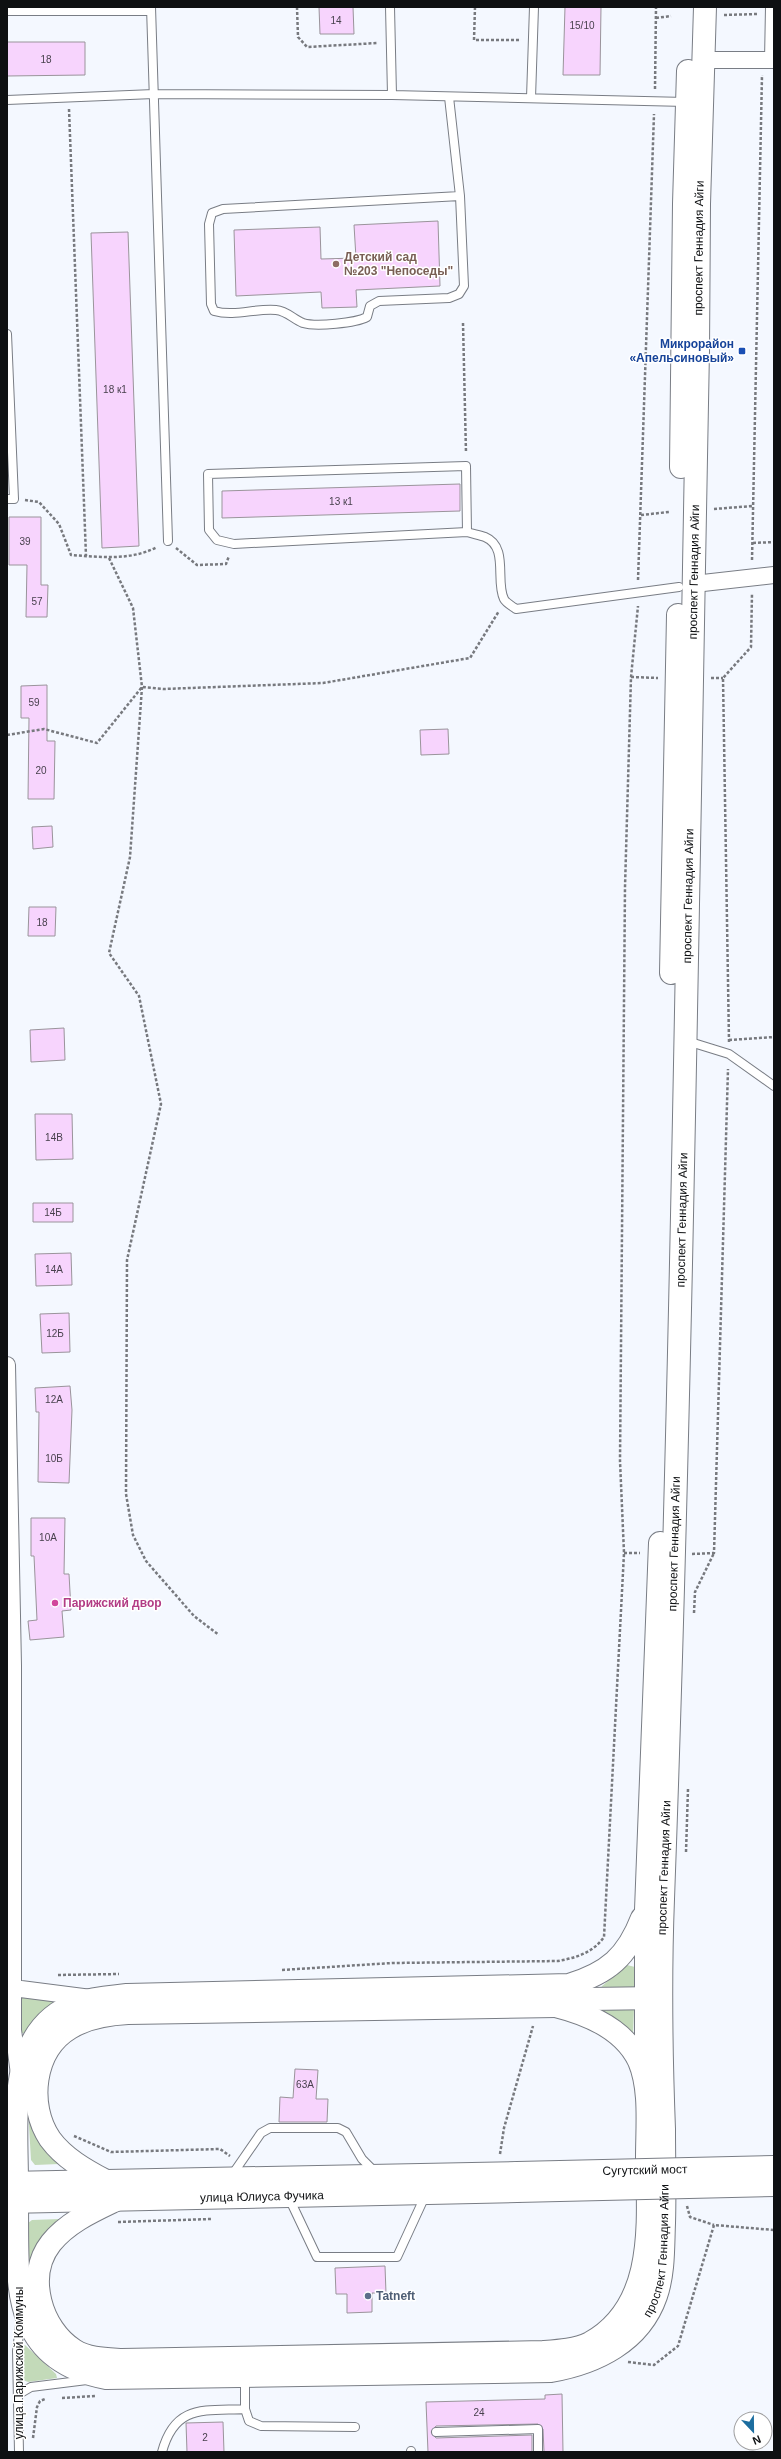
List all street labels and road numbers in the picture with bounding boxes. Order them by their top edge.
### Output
street label: проспект Геннадия Айги [691,180,707,316]
street label: проспект Геннадия Айги [686,504,702,640]
street label: проспект Геннадия Айги [680,828,696,964]
street label: проспект Геннадия Айги [673,1152,690,1288]
street label: проспект Геннадия Айги [665,1476,683,1611]
street label: проспект Геннадия Айги [655,1800,673,1935]
street label: Сугутский мост [602,2162,688,2178]
street label: проспект Геннадия Айги [640,2184,671,2320]
street label: улица Юлиуса Фучика [200,2188,324,2205]
street label: улица Парижской Коммуны [12,2287,26,2439]

